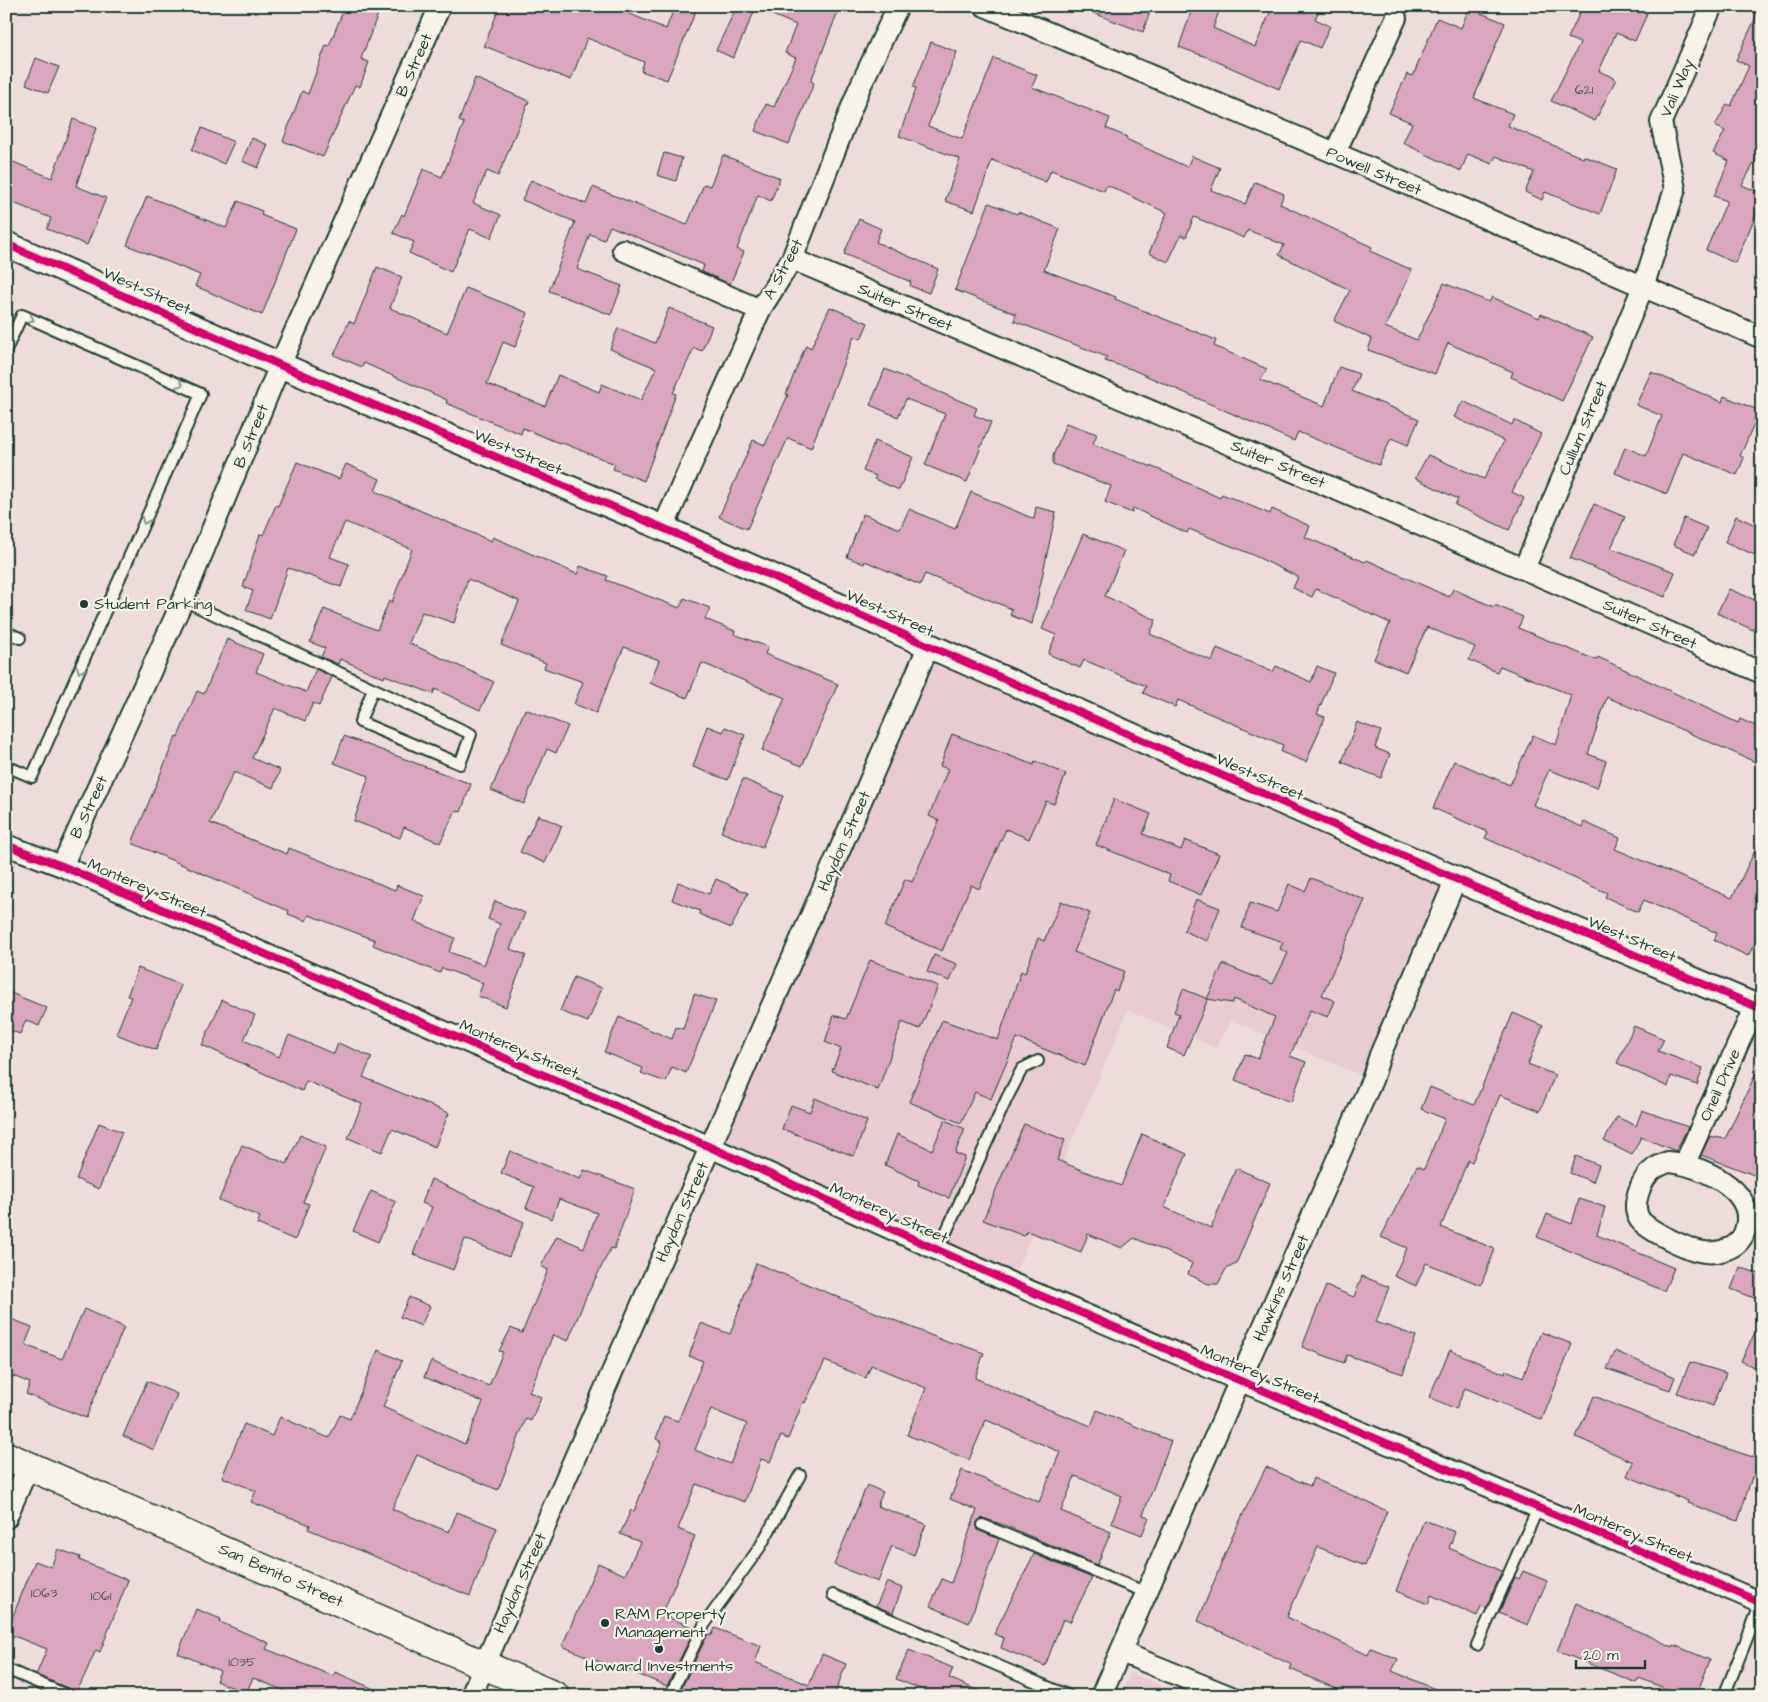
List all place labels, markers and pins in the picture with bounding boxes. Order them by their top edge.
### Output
place label: Student Parking [94,593,212,616]
marker: Student Parking [78,598,90,610]
place label: RAM Property Management [615,1603,726,1644]
marker: RAM Property Management [599,1617,611,1629]
marker: Howard Investments [653,1643,665,1655]
place label: Howard Investments [585,1655,733,1677]

